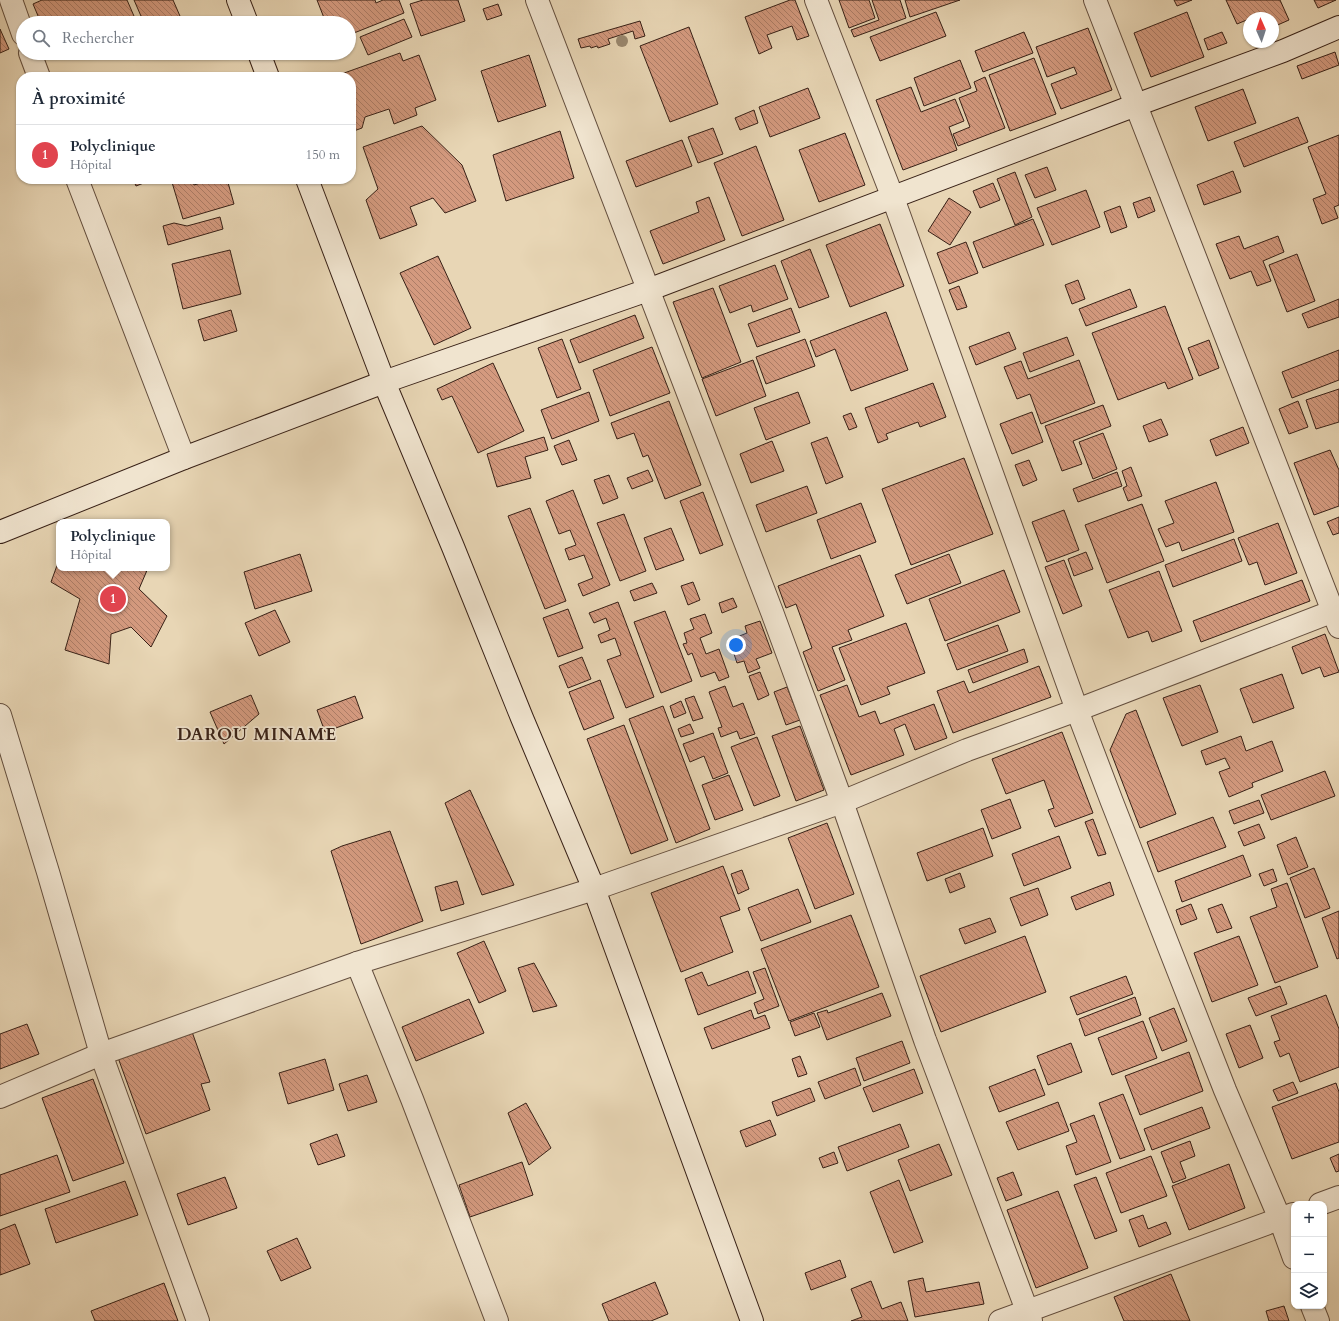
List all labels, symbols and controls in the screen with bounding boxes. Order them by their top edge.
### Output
north arrow [1243,12,1279,48]
search box [16,16,356,60]
icon: search [30,27,52,49]
text: Rechercher [62,28,134,48]
text: À proximité [32,87,126,110]
text: Polyclinique [70,136,156,156]
text: 1 [42,146,48,164]
text: 150 m [306,146,340,164]
text: Hôpital [70,156,112,174]
popup [56,519,170,571]
text: Polyclinique [70,526,156,546]
text: Hôpital [70,546,112,564]
pin: 1 [100,584,126,614]
your location [726,635,746,655]
district label: DAROU MINAME [177,723,337,746]
map controls [1291,1201,1327,1309]
button: + [1291,1201,1327,1237]
button: − [1291,1237,1327,1273]
button: layers [1291,1273,1327,1309]

